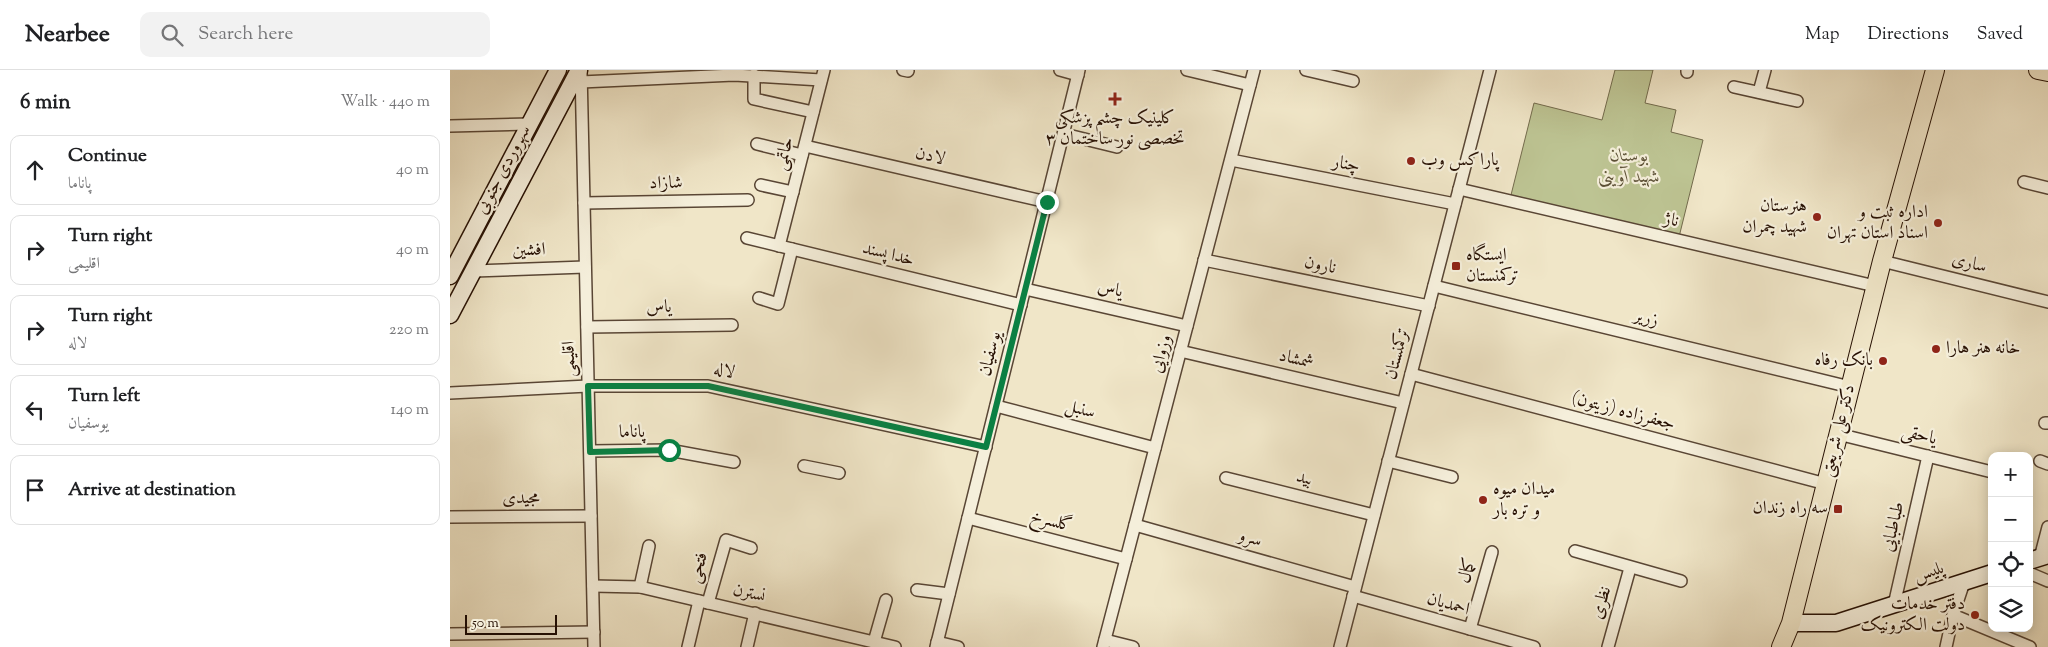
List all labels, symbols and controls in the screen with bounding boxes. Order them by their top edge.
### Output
search box [140,12,490,57]
text: Nearbee [25,18,110,52]
icon: search [158,21,186,49]
text: Search here [198,21,293,48]
text: Map [1805,22,1840,48]
text: Directions [1868,22,1949,48]
text: Saved [1977,22,2023,48]
text: 6 min [20,88,71,118]
text: Walk · 440 m [341,91,430,114]
marker: کلینیک چشم پزشکی تخصصی نور ساختمان ۳ [1108,92,1122,106]
place label: کلینیک چشم پزشکی تخصصی نور ساختمان ۳ [1046,106,1185,153]
street label: سهروردی جنوبی [470,121,538,219]
street label: حاتمی [768,135,802,173]
street label: لادن [912,141,948,173]
text: Continue [68,143,147,170]
park label: بوستان شهید آوینی [1598,144,1660,191]
place label: پاراکس وب [1421,148,1500,174]
street label: چنار [1328,149,1362,180]
marker: پاراکس وب [1405,155,1417,167]
icon: ahead [21,156,49,184]
text: 40 m [396,159,429,182]
street label: شازاد [649,171,683,197]
text: پاناما [68,173,91,196]
route end [1036,191,1059,214]
place label: هنرستان شهید چمران [1742,194,1807,241]
place label: اداره ثبت و اسناد استان تهران [1827,200,1928,247]
street label: ناژ [1659,206,1681,235]
marker: هنرستان شهید چمران [1811,211,1823,223]
marker: اداره ثبت و اسناد استان تهران [1932,217,1944,229]
text: Turn right [68,223,152,250]
icon: right [21,236,49,264]
street label: خدا پسند [859,236,917,274]
street label: افشین [512,237,546,265]
text: 40 m [396,239,429,262]
place label: ایستگاه ترکمنستان [1466,242,1519,290]
street label: ساری [1949,247,1989,281]
street label: نارون [1302,250,1338,282]
text: اقلیمی [68,253,100,276]
marker: ایستگاه ترکمنستان [1450,260,1462,272]
street label: یاس [1095,274,1127,306]
street label: یاس [646,295,673,321]
text: Turn right [68,303,152,330]
street label: زریر [1629,303,1661,335]
icon: right [21,316,49,344]
text: 220 m [389,319,429,342]
street label: ترکمنستان [1379,325,1417,383]
street label: یوسفیان [973,327,1009,379]
street label: وزوایی [1144,332,1180,376]
text: لاله [68,333,87,356]
place label: خانه هنر هارا [1946,336,2020,362]
street label: اقلیمی [557,341,583,377]
street label: شمشاد [1276,343,1316,377]
marker: خانه هنر هارا [1930,343,1942,355]
place label: بانک رفاه [1815,348,1873,374]
marker: بانک رفاه [1877,355,1889,367]
street label: لاله [711,357,737,387]
street label: دکتر علی شریعتی [1815,382,1863,480]
text: Turn left [68,383,140,410]
street label: جعفرزاده (زیتون) [1568,386,1678,438]
street label: سنبل [1062,393,1098,427]
icon: left [21,396,49,424]
text: 140 m [391,399,429,422]
text: یوسفیان [68,413,108,436]
street label: یاحقی [1899,419,1941,453]
street label: پاناما [619,420,647,446]
route start [658,439,681,462]
map controls [1988,452,2033,632]
button: + [1988,452,2033,497]
street label: بید [1293,464,1315,494]
icon: arrive [21,476,49,504]
text: Arrive at destination [68,477,236,504]
place label: میدان میوه و تره بار [1491,477,1555,524]
street label: مجیدی [502,486,540,512]
marker: میدان میوه و تره بار [1477,494,1489,506]
place label: سه راه زندان [1752,496,1828,522]
button: − [1988,497,2033,542]
street label: طباطبایی [1876,499,1912,555]
marker: سه راه زندان [1832,503,1844,515]
street label: گلسرخ [1027,504,1075,541]
street label: سرو [1233,523,1265,555]
button: locate [1988,542,2033,587]
street label: فتحی [682,549,716,587]
street label: کمال [1452,555,1484,587]
street label: پلیس [1910,555,1949,590]
street label: نسترن [730,578,768,610]
street label: نظری [1585,583,1619,623]
street label: احمدیان [1424,587,1473,623]
button: layers [1988,587,2033,632]
place label: دفتر خدمات دولت الکترونیک [1860,592,1965,639]
marker: دفتر خدمات دولت الکترونیک [1969,609,1981,621]
scale bar [465,612,558,635]
text: 50 m [472,614,499,634]

